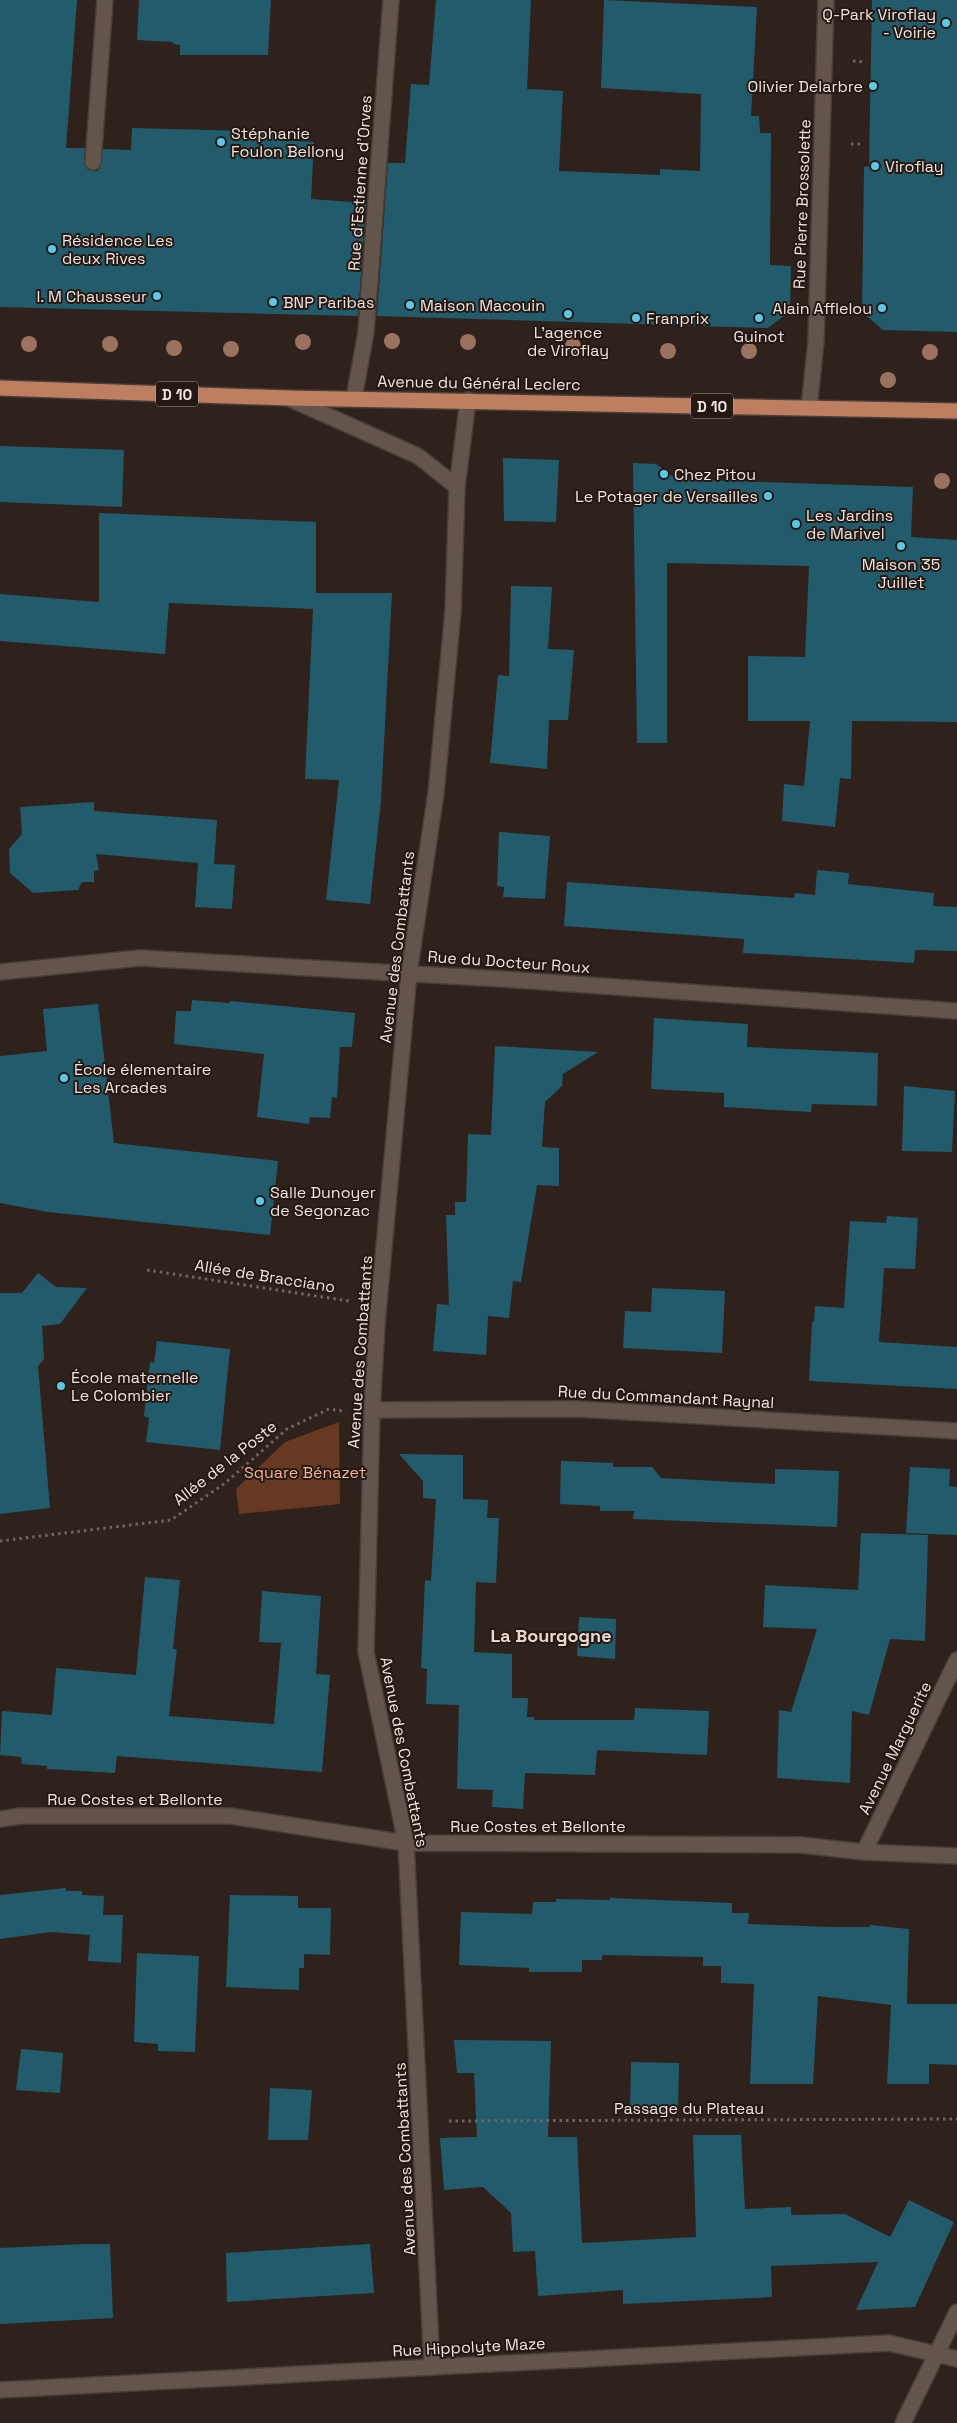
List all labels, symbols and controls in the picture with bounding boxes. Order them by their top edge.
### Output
place label: Q-Park Viroflay - Voirie [822,4,936,43]
marker: Q-Park Viroflay - Voirie [940,17,952,29]
place label: Olivier Delarbre [748,76,863,97]
marker: Olivier Delarbre [867,80,879,92]
street label: Rue d'Estienne d'Orves [343,94,377,272]
street label: Rue Pierre Brossolette [789,119,815,289]
place label: Stéphanie Foulon Bellony [231,123,344,162]
marker: Stéphanie Foulon Bellony [215,136,227,148]
place label: Viroflay [885,156,944,177]
marker: Viroflay [869,160,881,172]
place label: Résidence Les deux Rives [62,230,173,269]
marker: Résidence Les deux Rives [46,243,58,255]
place label: I. M Chausseur [36,286,147,307]
marker: I. M Chausseur [151,290,163,302]
place label: BNP Paribas [283,292,374,313]
place label: Maison Macouin [420,295,545,316]
marker: BNP Paribas [267,296,279,308]
place label: Alain Afflelou [773,298,872,319]
marker: Maison Macouin [404,299,416,311]
marker: Alain Afflelou [876,302,888,314]
marker: L'agence de Viroflay [562,308,574,320]
place label: Franprix [646,308,709,329]
marker: Franprix [630,312,642,324]
marker: Guinot [753,312,765,324]
place label: L'agence de Viroflay [527,322,609,361]
place label: Guinot [733,326,785,347]
street label: Avenue du Général Leclerc [377,371,581,395]
road number: D 10 [156,382,198,406]
road number: D 10 [691,394,733,418]
place label: Chez Pitou [674,464,756,485]
marker: Chez Pitou [658,468,670,480]
place label: Le Potager de Versailles [575,486,758,507]
marker: Le Potager de Versailles [762,490,774,502]
place label: Les Jardins de Marivel [806,505,893,544]
marker: Les Jardins de Marivel [790,518,802,530]
marker: Maison 35 Juillet [895,540,907,552]
place label: Maison 35 Juillet [862,554,940,593]
street label: Avenue des Combattants [375,850,419,1044]
street label: Rue du Docteur Roux [427,946,591,978]
place label: École élementaire Les Arcades [74,1059,211,1098]
marker: École élementaire Les Arcades [58,1072,70,1084]
place label: Salle Dunoyer de Segonzac [270,1182,376,1221]
marker: Salle Dunoyer de Segonzac [254,1195,266,1207]
street label: Allée de Bracciano [193,1255,337,1297]
street label: Avenue des Combattants [343,1255,377,1449]
place label: École maternelle Le Colombier [71,1367,199,1406]
marker: École maternelle Le Colombier [55,1380,67,1392]
street label: Rue du Commandant Raynal [557,1381,775,1413]
street label: Allée de la Poste [169,1416,281,1510]
park label: Square Bénazet [244,1462,366,1483]
district label: La Bourgogne [490,1624,612,1647]
street label: Avenue des Combattants [375,1655,433,1849]
street label: Avenue Marguerite [854,1678,936,1818]
street label: Rue Costes et Bellonte [47,1789,223,1810]
street label: Rue Costes et Bellonte [450,1816,626,1837]
street label: Avenue des Combattants [389,2062,421,2256]
street label: Passage du Plateau [614,2098,764,2119]
street label: Rue Hippolyte Maze [392,2333,546,2361]

